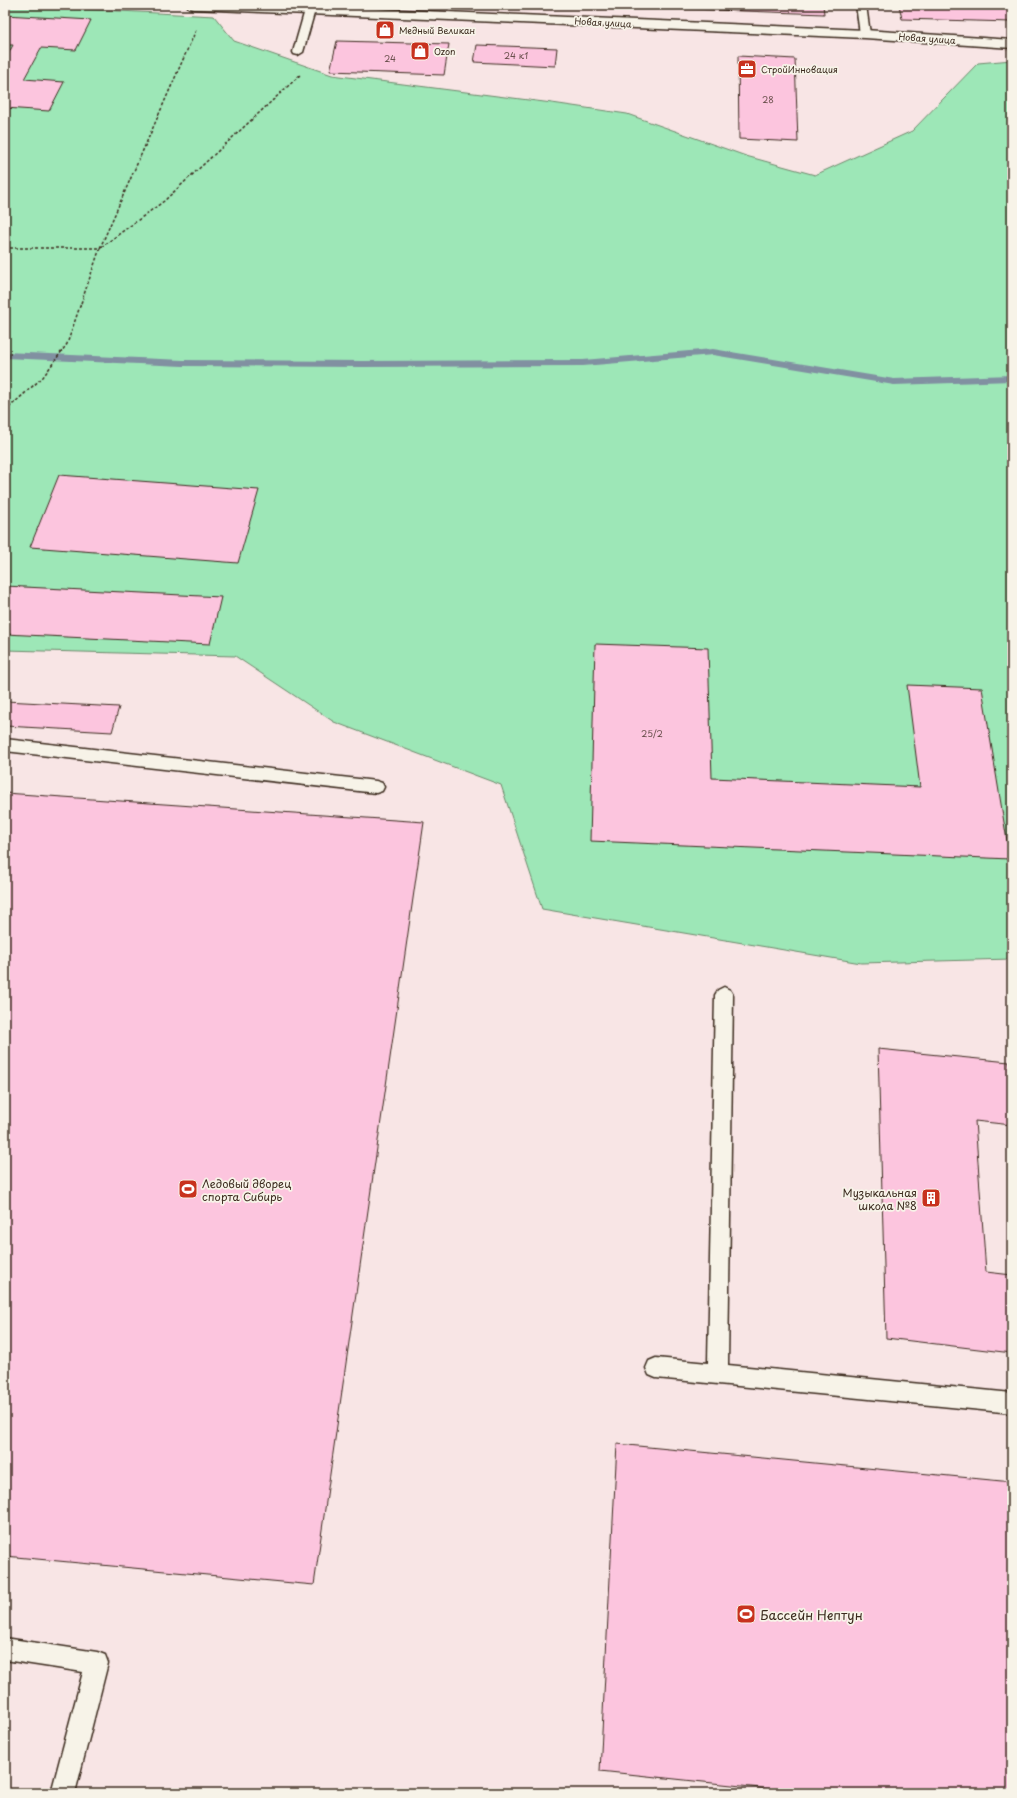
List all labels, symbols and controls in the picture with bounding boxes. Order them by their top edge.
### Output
street label: Новая улица [574,14,632,31]
shop icon: Медный Великан [374,19,396,41]
place label: Медный Великан [399,23,475,37]
street label: Новая улица [898,29,956,47]
shop icon: Ozon [409,40,431,62]
place label: Ozon [434,44,456,58]
house number: 24 к1 [504,48,528,62]
house number: 24 [384,51,396,65]
office icon: СтройИнновация [736,58,758,80]
place label: СтройИнновация [761,62,838,76]
house number: 28 [762,92,774,106]
house number: 25/2 [641,726,663,740]
place label: Ледовый дворец спорта Сибирь [202,1175,291,1205]
sports icon: Ледовый дворец спорта Сибирь [177,1178,199,1200]
place label: Музыкальная школа №8 [843,1184,917,1214]
building icon: Музыкальная школа №8 [920,1187,942,1209]
sports icon: Бассейн Нептун [735,1603,757,1625]
place label: Бассейн Нептун [760,1605,863,1624]

